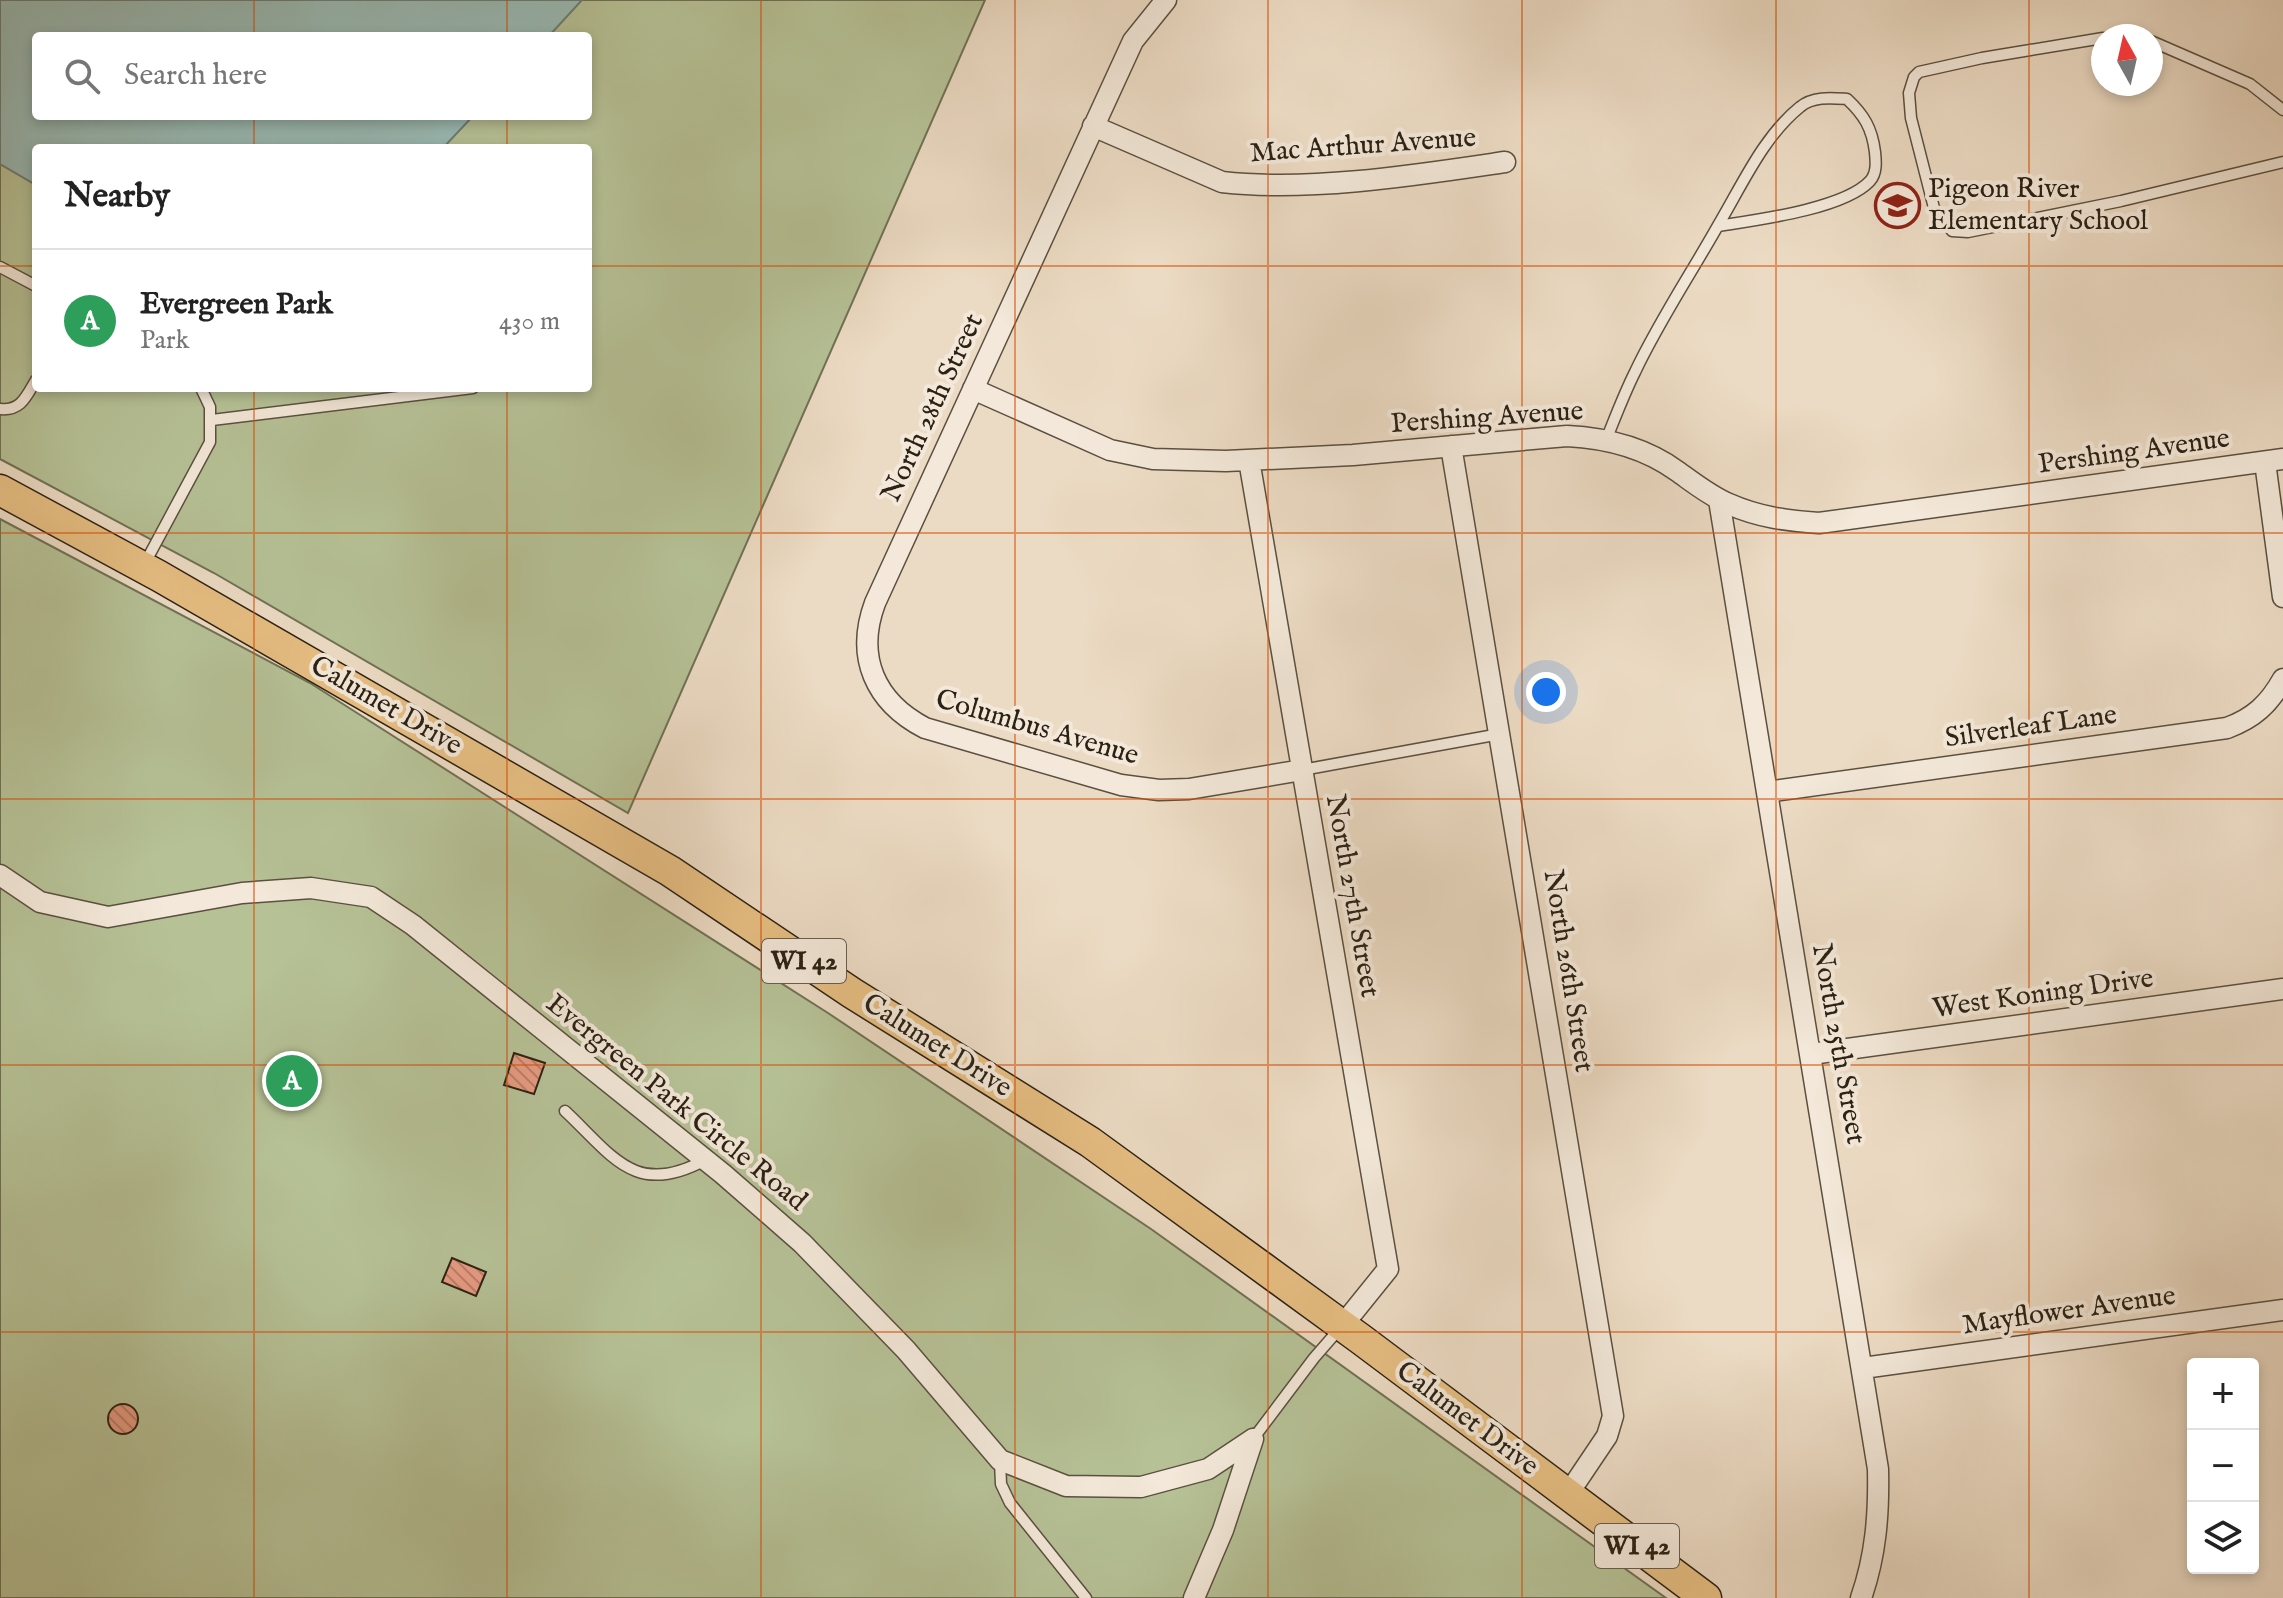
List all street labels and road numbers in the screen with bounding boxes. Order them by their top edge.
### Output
street label: Mac Arthur Avenue [1249,121,1477,171]
street label: North 28th Street [874,308,992,508]
street label: Pershing Avenue [1390,394,1585,442]
street label: Pershing Avenue [2036,421,2232,483]
street label: Calumet Drive [304,648,468,764]
street label: Columbus Avenue [932,682,1143,774]
street label: Silverleaf Lane [1943,698,2119,756]
street label: North 27th Street [1317,792,1387,1001]
street label: North 26th Street [1535,867,1601,1075]
road number: WI 42 [762,939,846,983]
street label: North 25th Street [1803,941,1873,1147]
street label: West Koning Drive [1930,961,2156,1027]
street label: Calumet Drive [856,986,1018,1106]
street label: Evergreen Park Circle Road [538,987,814,1219]
street label: Mayflower Avenue [1960,1279,2178,1343]
street label: Calumet Drive [1389,1354,1545,1484]
road number: WI 42 [1595,1524,1679,1568]

